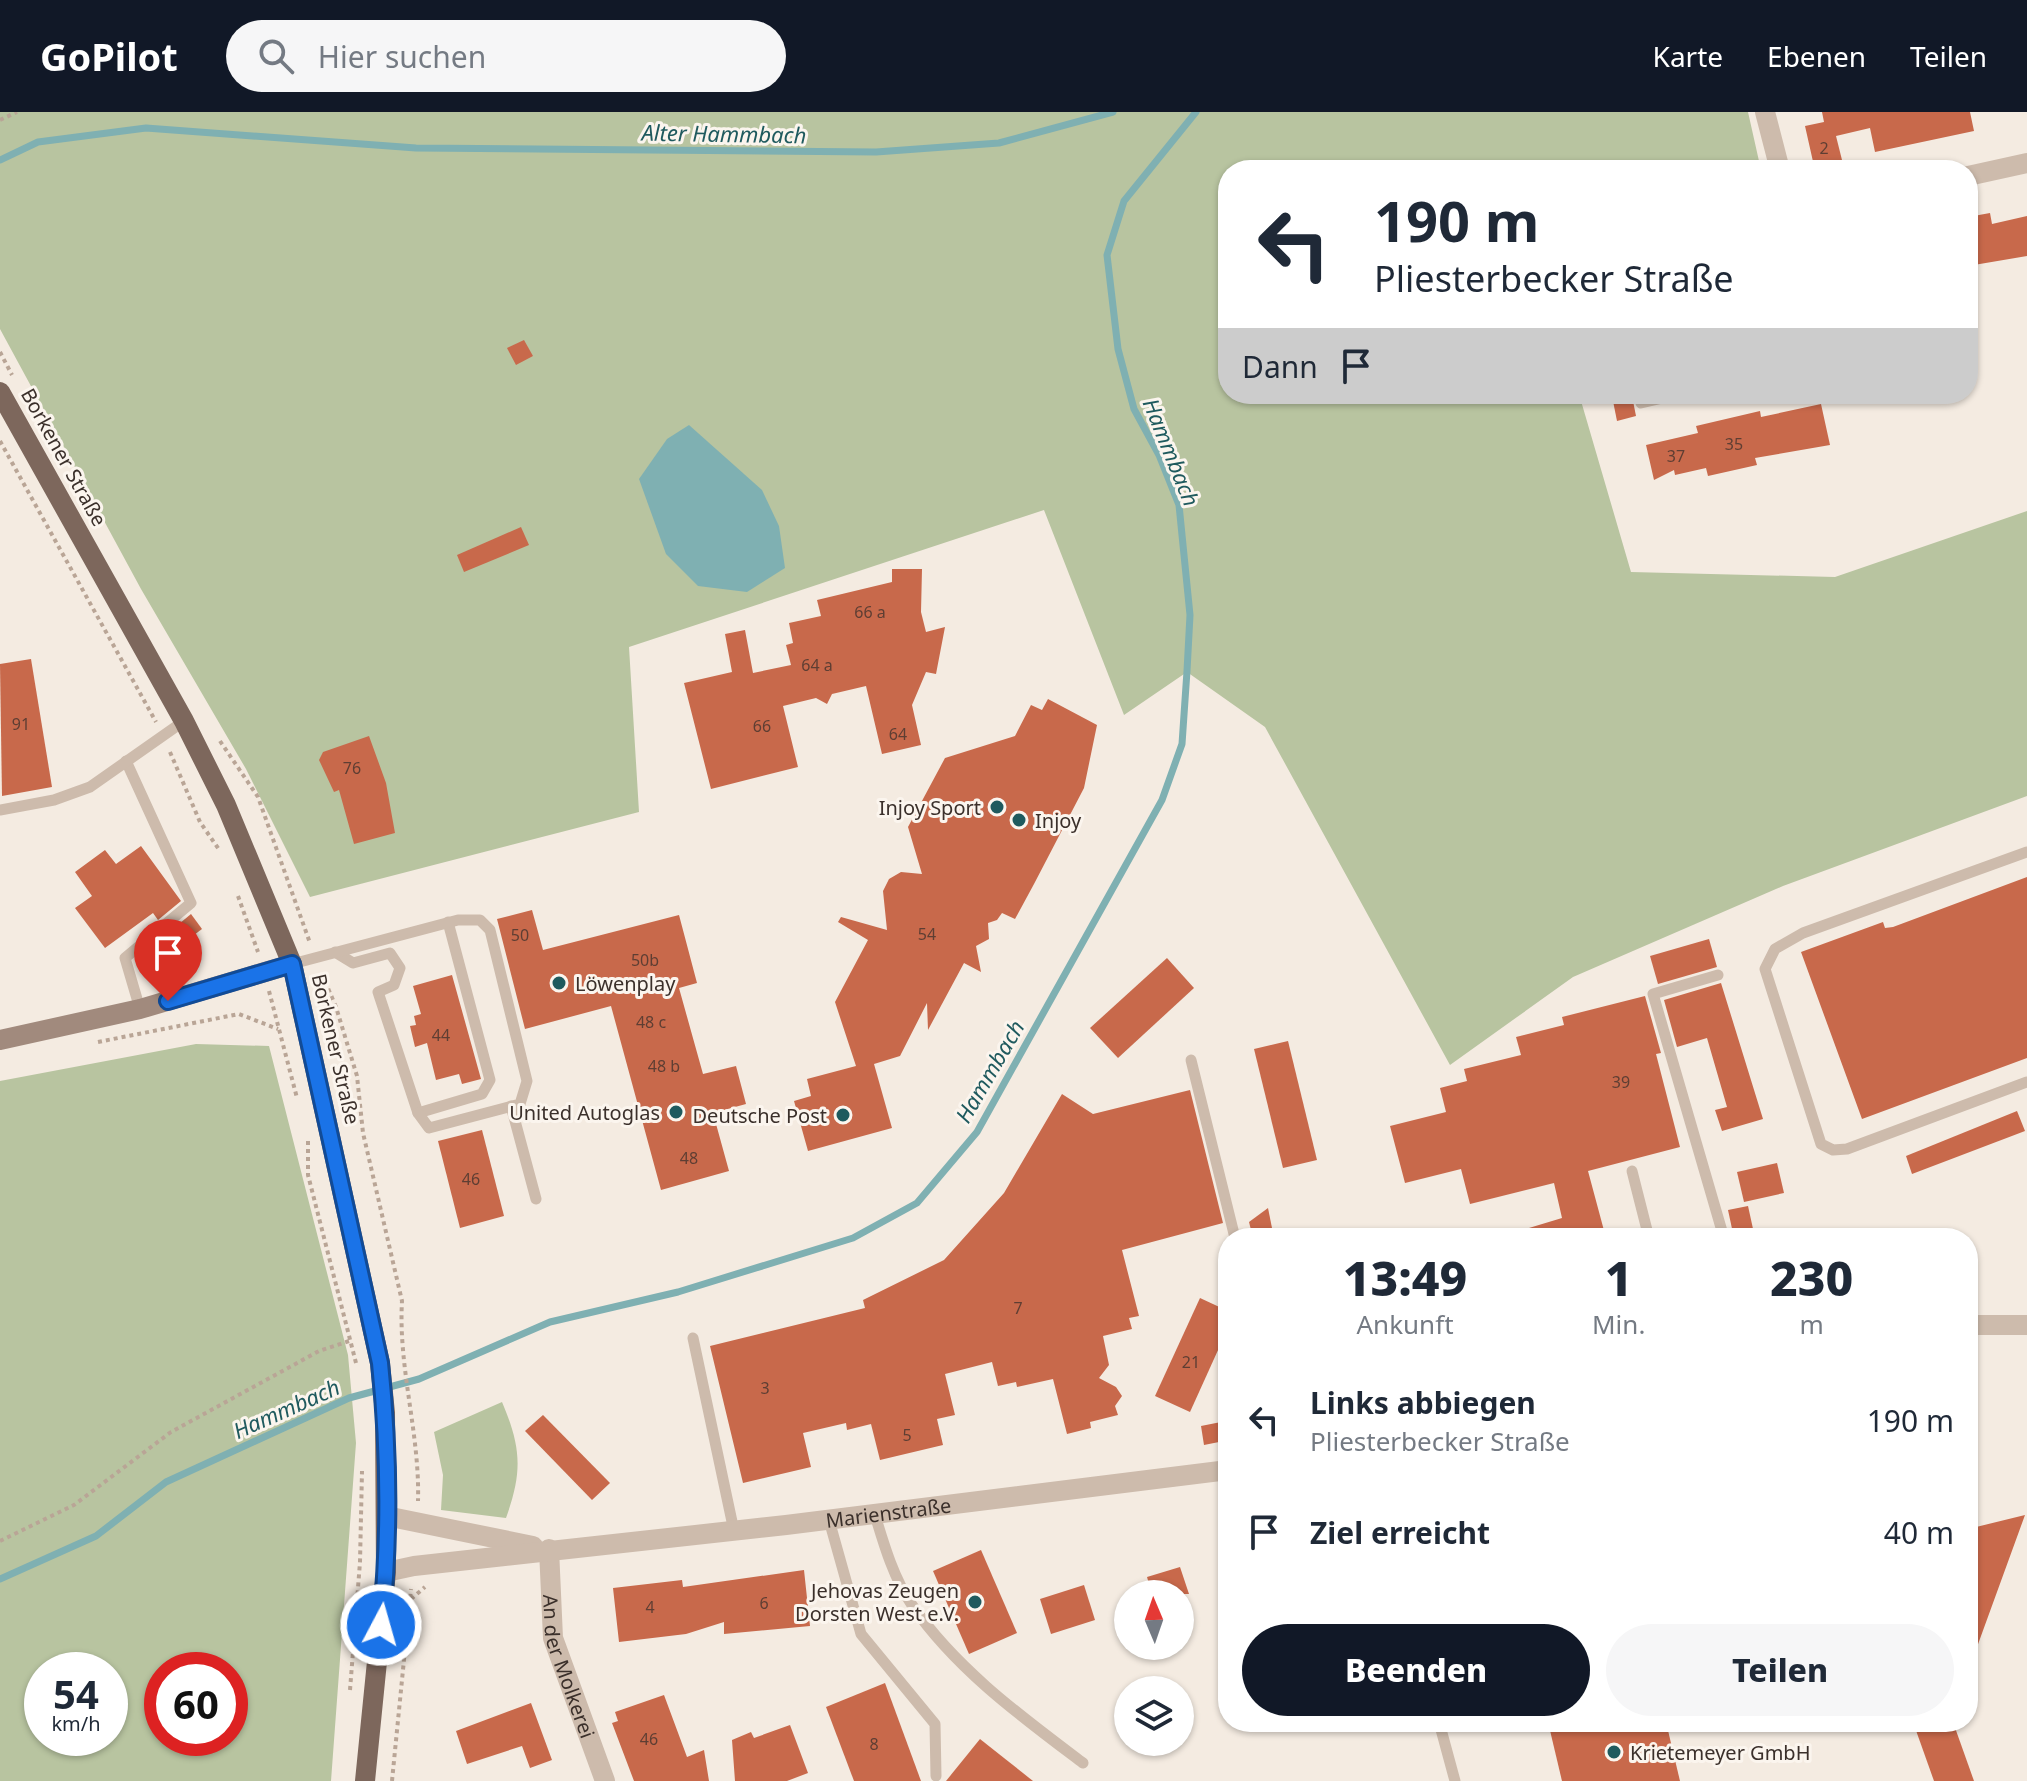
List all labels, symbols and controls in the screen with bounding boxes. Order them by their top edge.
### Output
search box [226,20,786,92]
text: GoPilot [40,30,178,82]
icon: search [254,34,298,78]
text: Hier suchen [318,36,486,77]
text: Karte [1653,37,1723,75]
text: Ebenen [1767,37,1866,75]
text: Teilen [1910,37,1987,75]
water label: Alter Hammbach [639,117,807,149]
house number: 2 [1819,137,1829,159]
text: 190 m [1374,182,1539,258]
icon: left [1242,192,1346,296]
text: Pliesterbecker Straße [1374,254,1734,303]
icon: arrive [1334,344,1378,388]
text: Dann [1242,346,1318,387]
street label: Borkener Straße [15,383,113,531]
water label: Hammbach [1137,394,1207,510]
house number: 35 [1725,433,1743,455]
house number: 37 [1667,445,1685,467]
house number: 66 a [854,601,886,623]
house number: 64 a [801,654,833,676]
house number: 91 [12,713,30,735]
house number: 66 [753,715,771,737]
house number: 64 [889,723,907,745]
house number: 76 [343,757,361,779]
place label: Injoy Sport [879,794,981,821]
marker: Injoy Sport [988,798,1006,816]
place label: Injoy [1035,807,1082,834]
marker: Injoy [1010,811,1028,829]
pin [134,919,202,1001]
house number: 54 [918,923,936,945]
house number: 50 [511,924,529,946]
icon: arrive [146,931,190,975]
house number: 50b [631,949,659,971]
place label: Löwenplay [575,970,676,997]
street label: Borkener Straße [306,971,366,1127]
marker: Löwenplay [550,974,568,992]
house number: 48 c [636,1011,666,1033]
water label: Hammbach [948,1014,1030,1128]
house number: 44 [432,1024,450,1046]
house number: 48 b [648,1055,680,1077]
house number: 39 [1612,1071,1630,1093]
place label: United Autoglas [509,1099,660,1126]
place label: Deutsche Post [693,1102,827,1129]
marker: United Autoglas [667,1103,685,1121]
marker: Deutsche Post [834,1106,852,1124]
house number: 48 [680,1147,698,1169]
house number: 46 [462,1168,480,1190]
text: 13:49 [1343,1245,1467,1310]
text: 1 [1605,1245,1633,1310]
text: 230 [1770,1245,1853,1310]
house number: 7 [1013,1297,1023,1319]
text: Ankunft [1356,1306,1454,1342]
text: Min. [1592,1306,1645,1342]
text: m [1800,1306,1824,1342]
house number: 21 [1182,1351,1200,1373]
water label: Hammbach [228,1371,344,1445]
house number: 3 [760,1377,770,1399]
text: Links abbiegen [1310,1382,1536,1423]
icon: left [1242,1398,1286,1442]
text: 190 m [1867,1400,1954,1441]
text: Pliesterbecker Straße [1310,1423,1570,1459]
house number: 5 [902,1424,912,1446]
street label: Marienstraße [824,1491,953,1533]
icon: arrive [1242,1510,1286,1554]
text: Ziel erreicht [1310,1512,1490,1553]
text: 40 m [1884,1512,1954,1553]
place label: Jehovas Zeugen Dorsten West e.V. [795,1577,959,1627]
north arrow [1114,1580,1194,1660]
map controls [1114,1580,1194,1756]
position arrow [339,1583,423,1667]
house number: 6 [759,1592,769,1614]
marker: Jehovas Zeugen Dorsten West e.V. [966,1593,984,1611]
street label: An der Molkerei [538,1594,602,1742]
house number: 4 [645,1596,655,1618]
button: Beenden [1242,1624,1590,1716]
button: Teilen [1606,1624,1954,1716]
speed limit sign: 60 [144,1652,248,1756]
text: 54 [53,1666,99,1721]
button: layers [1114,1676,1194,1756]
text: km/h [51,1710,101,1737]
house number: 46 [640,1728,658,1750]
house number: 8 [869,1733,879,1755]
place label: Krietemeyer GmbH [1630,1739,1810,1766]
marker: Krietemeyer GmbH [1605,1743,1623,1761]

